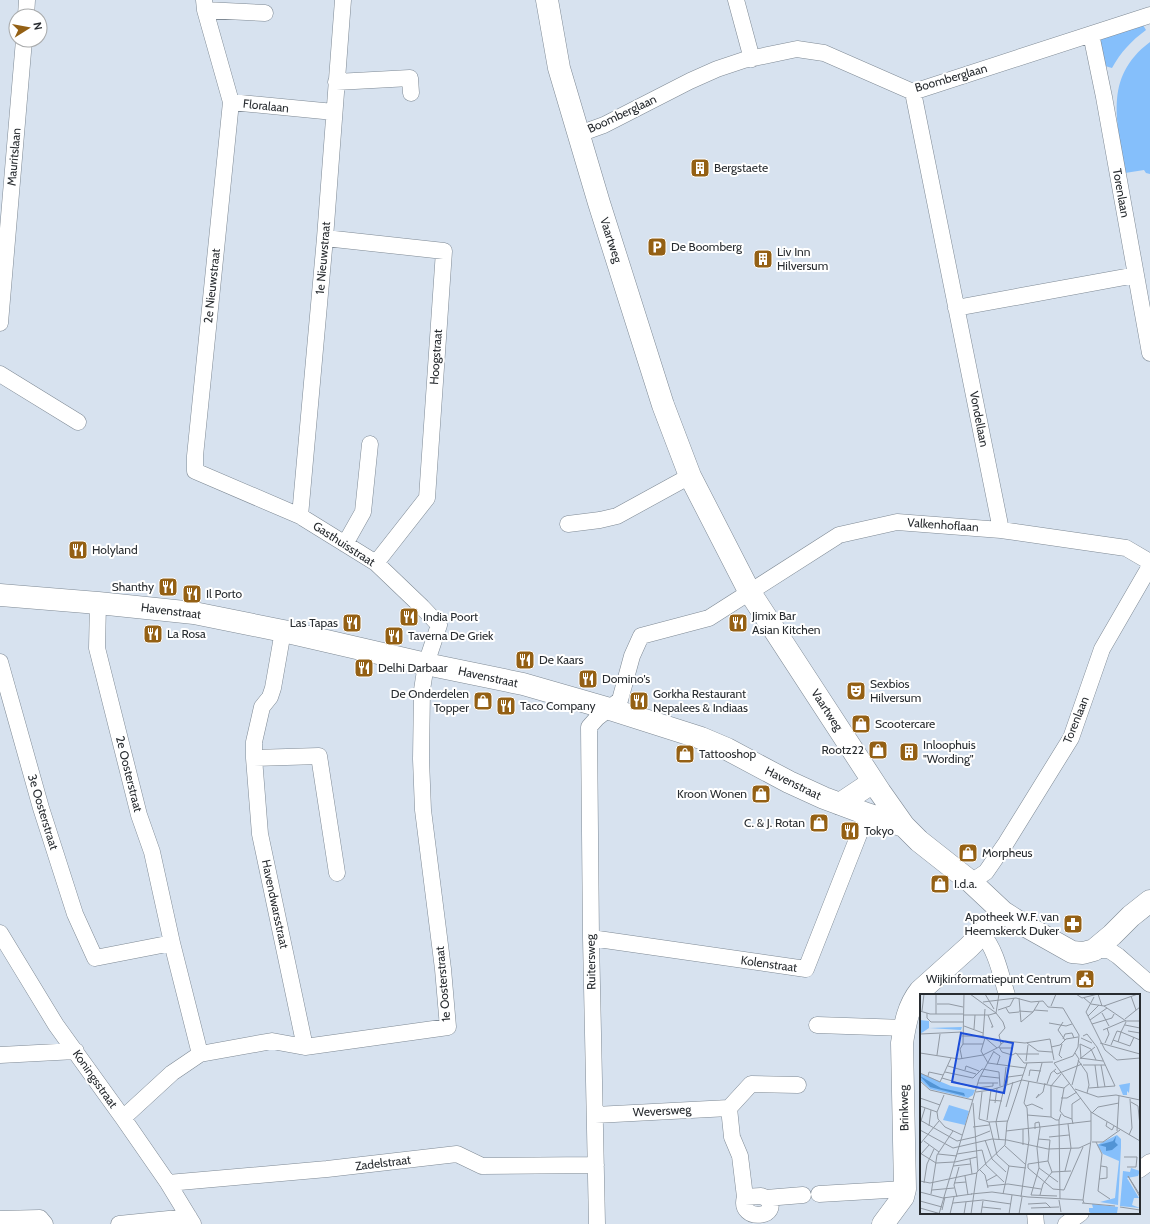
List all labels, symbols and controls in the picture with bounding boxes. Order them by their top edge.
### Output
north arrow [8,8,48,48]
text: N [30,21,45,31]
street label: Boomberglaan [913,60,989,95]
street label: Boomberglaan [585,91,659,136]
street label: Floralaan [242,96,290,115]
street label: Mauritslaan [3,127,24,187]
building icon: Bergstaete [689,157,711,179]
place label: Bergstaete [714,160,768,175]
street label: Torenlaan [1110,167,1133,219]
street label: Vaartweg [597,215,626,265]
street label: 1e Nieuwstraat [312,221,333,295]
parking icon: De Boomberg [646,236,668,258]
place label: De Boomberg [671,239,743,254]
place label: Liv Inn Hilversum [777,244,828,273]
street label: 2e Nieuwstraat [200,248,223,324]
building icon: Liv Inn Hilversum [752,248,774,270]
street label: Hoogstraat [426,329,445,385]
street label: Vondellaan [967,390,992,448]
street label: Valkenhoflaan [907,515,979,534]
street label: Gasthuisstraat [310,518,378,569]
restaurant icon: Holyland [67,539,89,561]
place label: Holyland [92,542,138,557]
restaurant icon: Shanthy [157,576,179,598]
place label: Shanthy [112,579,154,594]
restaurant icon: Il Porto [181,583,203,605]
place label: Il Porto [206,586,243,601]
street label: Havenstraat [140,599,202,622]
restaurant icon: India Poort [398,606,420,628]
place label: Jimix Bar Asian Kitchen [751,608,821,637]
place label: India Poort [423,609,478,624]
restaurant icon: Las Tapas [341,612,363,634]
restaurant icon: Jimix Bar Asian Kitchen [727,612,749,634]
place label: Las Tapas [290,615,338,630]
restaurant icon: La Rosa [142,623,164,645]
restaurant icon: Taverna De Griek [383,625,405,647]
place label: La Rosa [167,626,206,641]
place label: Taverna De Griek [408,628,494,643]
restaurant icon: De Kaars [514,649,536,671]
place label: De Kaars [539,652,584,667]
restaurant icon: Delhi Darbaar [353,657,375,679]
place label: Delhi Darbaar [378,660,448,675]
street label: Havenstraat [457,663,519,690]
restaurant icon: Domino's [577,668,599,690]
place label: Domino's [602,671,650,686]
place label: Sexbios Hilversum [870,676,921,705]
theatre icon: Sexbios Hilversum [845,680,867,702]
place label: De Onderdelen Topper [391,686,469,715]
place label: Gorkha Restaurant Nepalees & Indiaas [653,686,748,715]
street label: Vaartweg [808,686,847,734]
shop icon: De Onderdelen Topper [472,690,494,712]
restaurant icon: Gorkha Restaurant Nepalees & Indiaas [628,690,650,712]
street label: Torenlaan [1059,694,1092,746]
restaurant icon: Taco Company [495,695,517,717]
place label: Taco Company [520,698,595,713]
shop icon: Scootercare [850,713,872,735]
place label: Scootercare [875,716,935,731]
street label: 2e Oosterstraat [113,734,146,814]
place label: Inloophuis "Wording" [923,737,976,766]
shop icon: Rootz22 [867,739,889,761]
building icon: Inloophuis "Wording" [898,741,920,763]
place label: Rootz22 [822,742,864,757]
shop icon: Tattooshop [674,743,696,765]
place label: Tattooshop [699,746,757,761]
street label: Havenstraat [763,763,824,803]
street label: 3e Oosterstraat [25,772,62,851]
shop icon: Kroon Wonen [750,783,772,805]
place label: Kroon Wonen [677,786,747,801]
shop icon: C. & J. Rotan [808,812,830,834]
place label: C. & J. Rotan [744,815,805,830]
restaurant icon: Tokyo [839,820,861,842]
place label: Tokyo [864,823,894,838]
shop icon: Morpheus [957,842,979,864]
place label: Morpheus [982,845,1033,860]
street label: Havendwarsstraat [259,858,292,950]
shop icon: I.d.a. [929,873,951,895]
place label: I.d.a. [954,876,977,891]
place label: Apotheek W.F. van Heemskerck Duker [965,909,1059,938]
pharmacy icon: Apotheek W.F. van Heemskerck Duker [1062,913,1084,935]
street label: Ruitersweg [582,933,598,990]
street label: 1e Oosterstraat [432,946,453,1022]
street label: Kolenstraat [740,952,798,975]
public building icon: Wijkinformatiepunt Centrum [1074,968,1096,990]
place label: Wijkinformatiepunt Centrum [926,971,1071,986]
inset map [920,994,1140,1214]
street label: Koningsstraat [70,1047,121,1111]
street label: Brinkweg [896,1084,911,1131]
street label: Weversweg [632,1101,693,1120]
street label: Zadelstraat [354,1152,412,1173]

